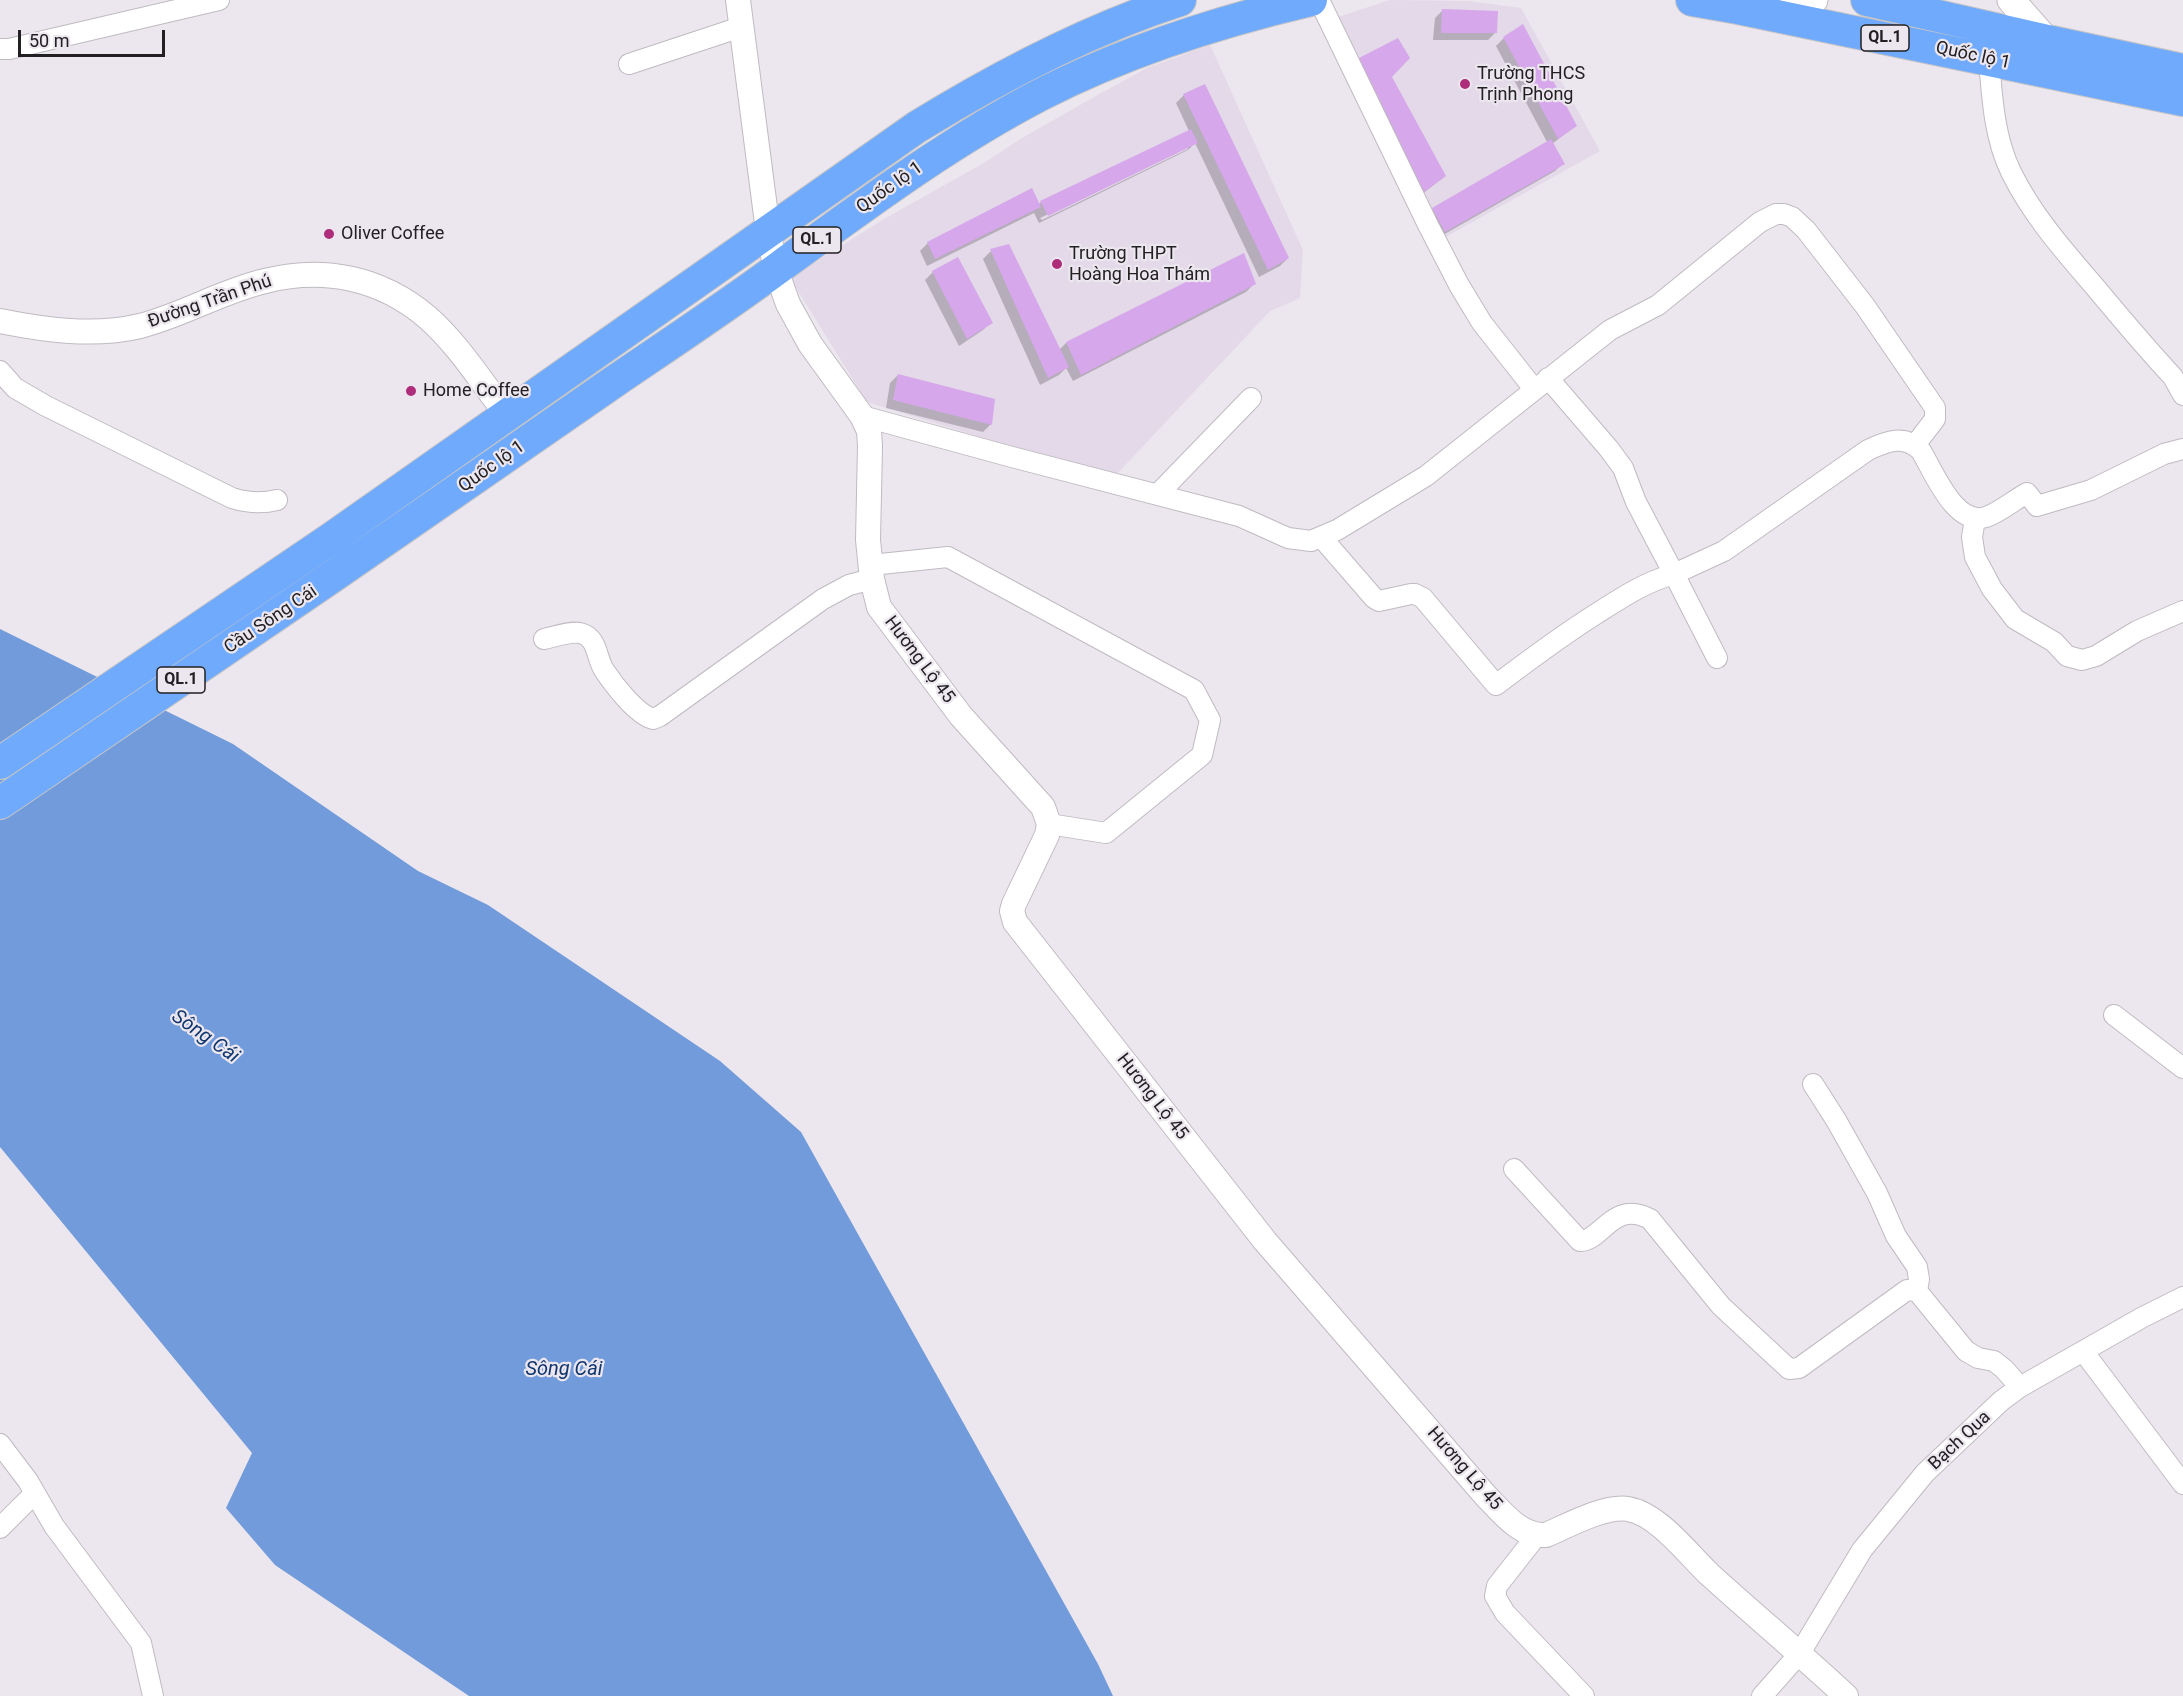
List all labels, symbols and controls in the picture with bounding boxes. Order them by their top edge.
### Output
scale bar [21,18,168,56]
road number: QL.1 [1861,25,1909,51]
text: 50 m [29,30,69,51]
street label: Quốc lộ 1 [1934,38,2012,74]
place label: Trường THCS Trịnh Phong [1477,63,1585,106]
marker: Trường THCS Trịnh Phong [1458,77,1472,91]
street label: Quốc lộ 1 [853,157,927,219]
place label: Oliver Coffee [341,223,444,245]
marker: Oliver Coffee [322,227,336,241]
road number: QL.1 [793,227,841,253]
place label: Trường THPT Hoàng Hoa Thám [1069,243,1210,286]
marker: Trường THPT Hoàng Hoa Thám [1050,257,1064,271]
street label: Đường Trần Phú [145,271,275,333]
place label: Home Coffee [423,380,529,402]
marker: Home Coffee [404,384,418,398]
street label: Quốc lộ 1 [455,436,529,498]
street label: Cầu Sông Cái [221,581,321,659]
street label: Hương Lộ 45 [879,612,959,708]
road number: QL.1 [157,667,205,693]
water label: Sông Cái [167,1005,243,1069]
street label: Hương Lộ 45 [1112,1050,1192,1144]
water label: Sông Cái [525,1358,603,1382]
street label: Bạch Qua [1925,1407,1995,1475]
street label: Hương Lộ 45 [1422,1423,1506,1515]

